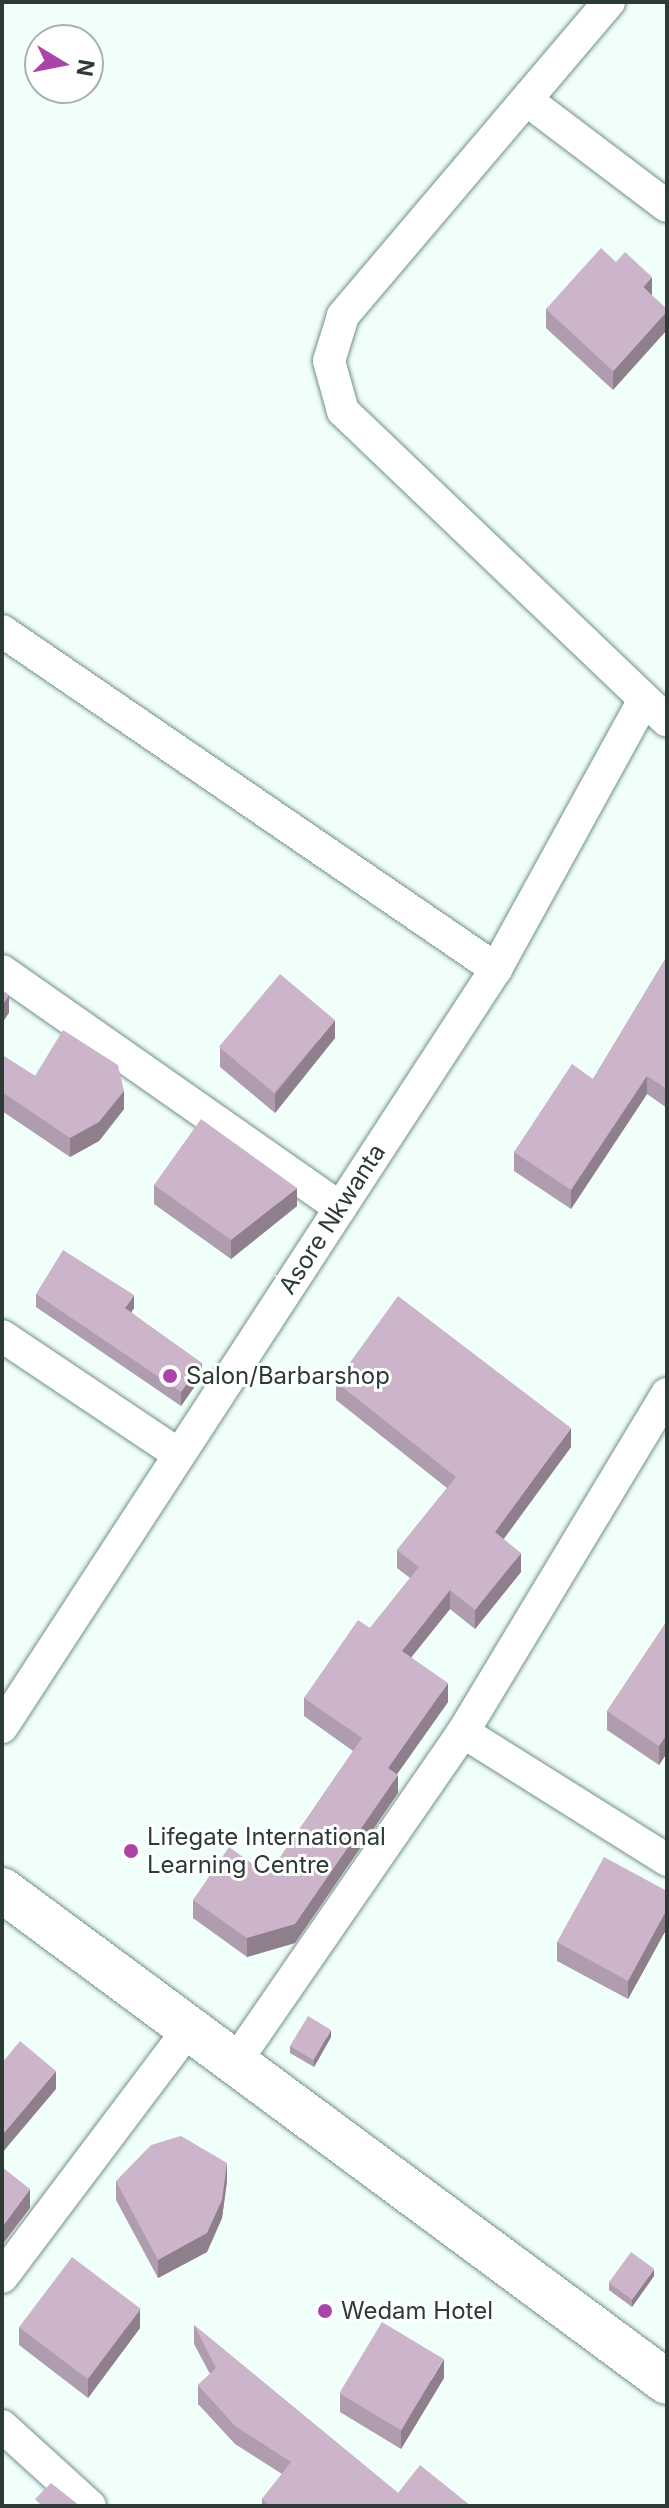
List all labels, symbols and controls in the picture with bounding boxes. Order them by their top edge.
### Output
north arrow [24,24,104,104]
text: N [71,57,100,78]
street label: Asore Nkwanta [273,1139,391,1299]
place label: Salon/Barbarshop [186,1362,390,1390]
marker: Salon/Barbarshop [161,1367,179,1385]
place label: Lifegate International Learning Centre [147,1823,386,1879]
marker: Lifegate International Learning Centre [122,1842,140,1860]
place label: Wedam Hotel [341,2297,493,2325]
marker: Wedam Hotel [316,2302,334,2320]

